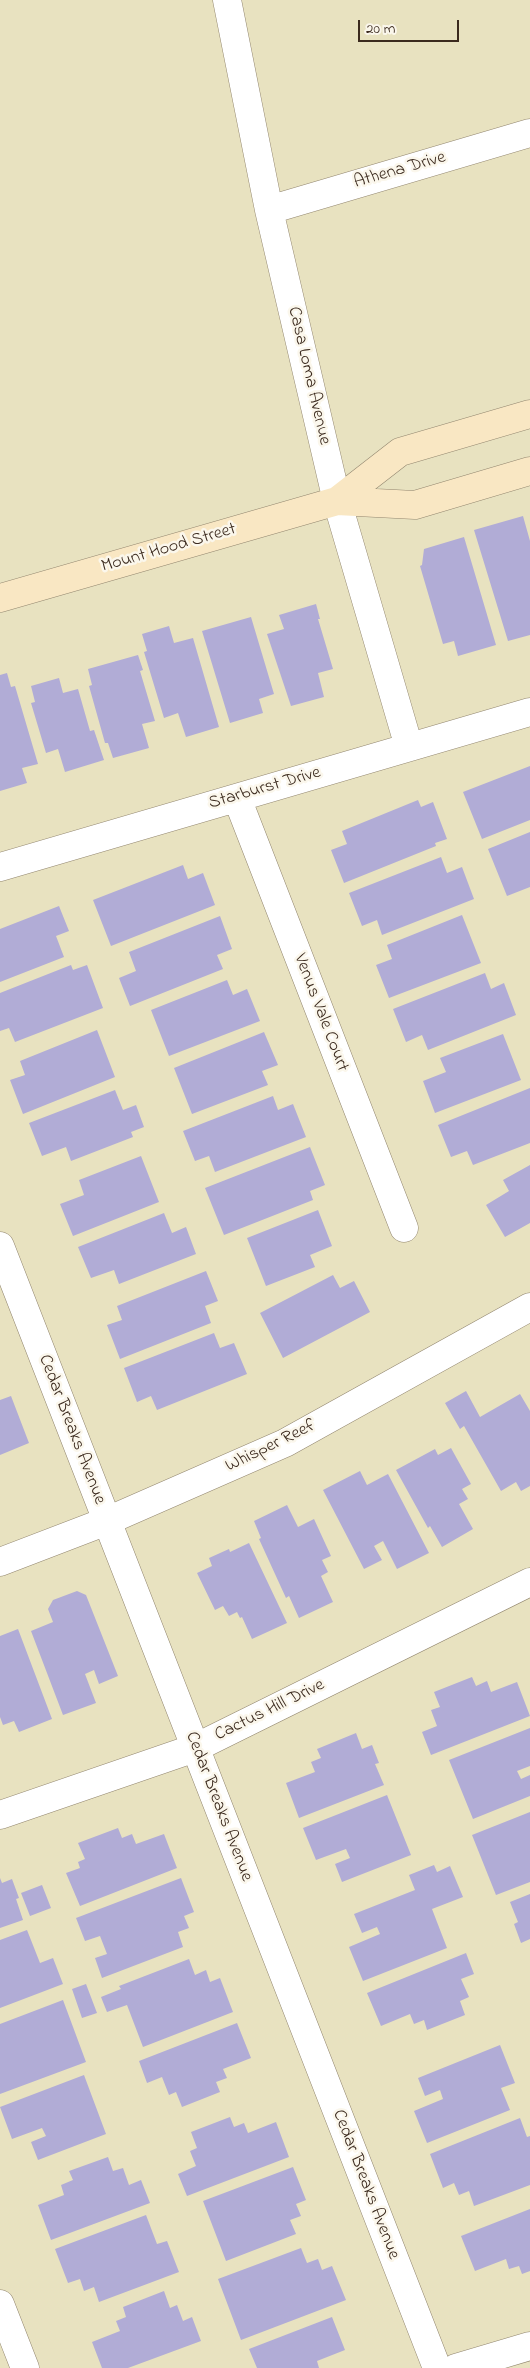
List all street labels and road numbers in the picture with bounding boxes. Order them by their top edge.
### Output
street label: Athena Drive [352,148,448,194]
street label: Casa Loma Avenue [282,305,334,447]
street label: Mount Hood Street [99,519,239,579]
street label: Starburst Drive [206,763,324,815]
street label: Venus Vale Court [288,951,352,1075]
street label: Cedar Breaks Avenue [32,1352,110,1508]
street label: Whisper Reef [223,1416,319,1478]
street label: Cactus Hill Drive [212,1675,328,1747]
street label: Cedar Breaks Avenue [179,1729,257,1885]
street label: Cedar Breaks Avenue [326,2107,404,2263]

